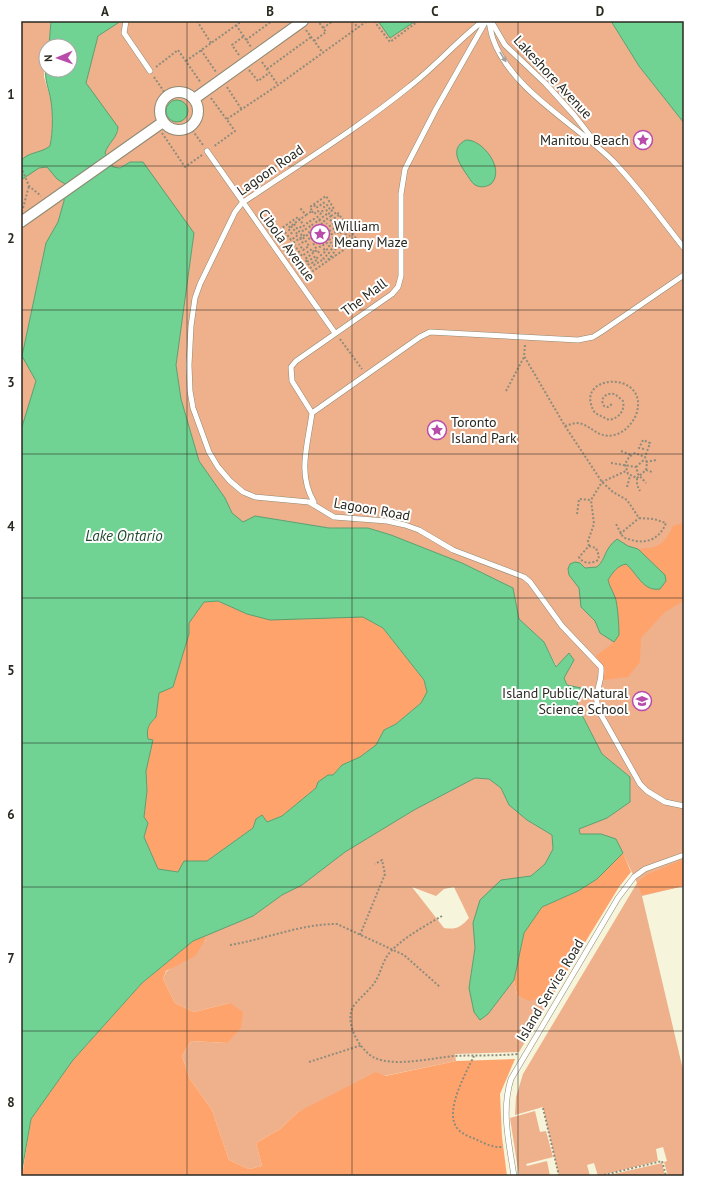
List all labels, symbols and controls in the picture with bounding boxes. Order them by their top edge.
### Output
text: A [101,3,109,20]
text: B [266,3,274,20]
text: C [431,3,439,20]
text: D [596,3,604,20]
street label: Lakeshore Avenue [510,32,596,122]
north arrow [38,38,78,78]
one-way arrow [499,52,507,62]
text: N [41,54,55,62]
text: 1 [7,86,15,103]
place icon: Manitou Beach [632,129,654,151]
place label: Manitou Beach [540,131,629,149]
street label: Lagoon Road [233,140,307,200]
street label: Cibola Avenue [255,205,319,285]
place label: William Meany Maze [334,217,408,251]
place icon: William Meany Maze [309,223,331,245]
text: 2 [7,230,15,247]
street label: The Mall [338,274,390,320]
text: 3 [7,374,15,391]
place label: Toronto Island Park [451,413,517,447]
place icon: Toronto Island Park [426,419,448,441]
street label: Lagoon Road [332,493,412,525]
text: 4 [7,518,15,535]
water label: Lake Ontario [85,526,163,545]
text: 5 [7,662,15,679]
place label: Island Public/Natural Science School [502,684,628,718]
school or university icon: Island Public/Natural Science School [631,690,653,712]
text: 6 [7,806,15,823]
street label: Island Service Road [512,936,588,1044]
text: 7 [7,950,15,967]
text: 8 [7,1094,15,1111]

